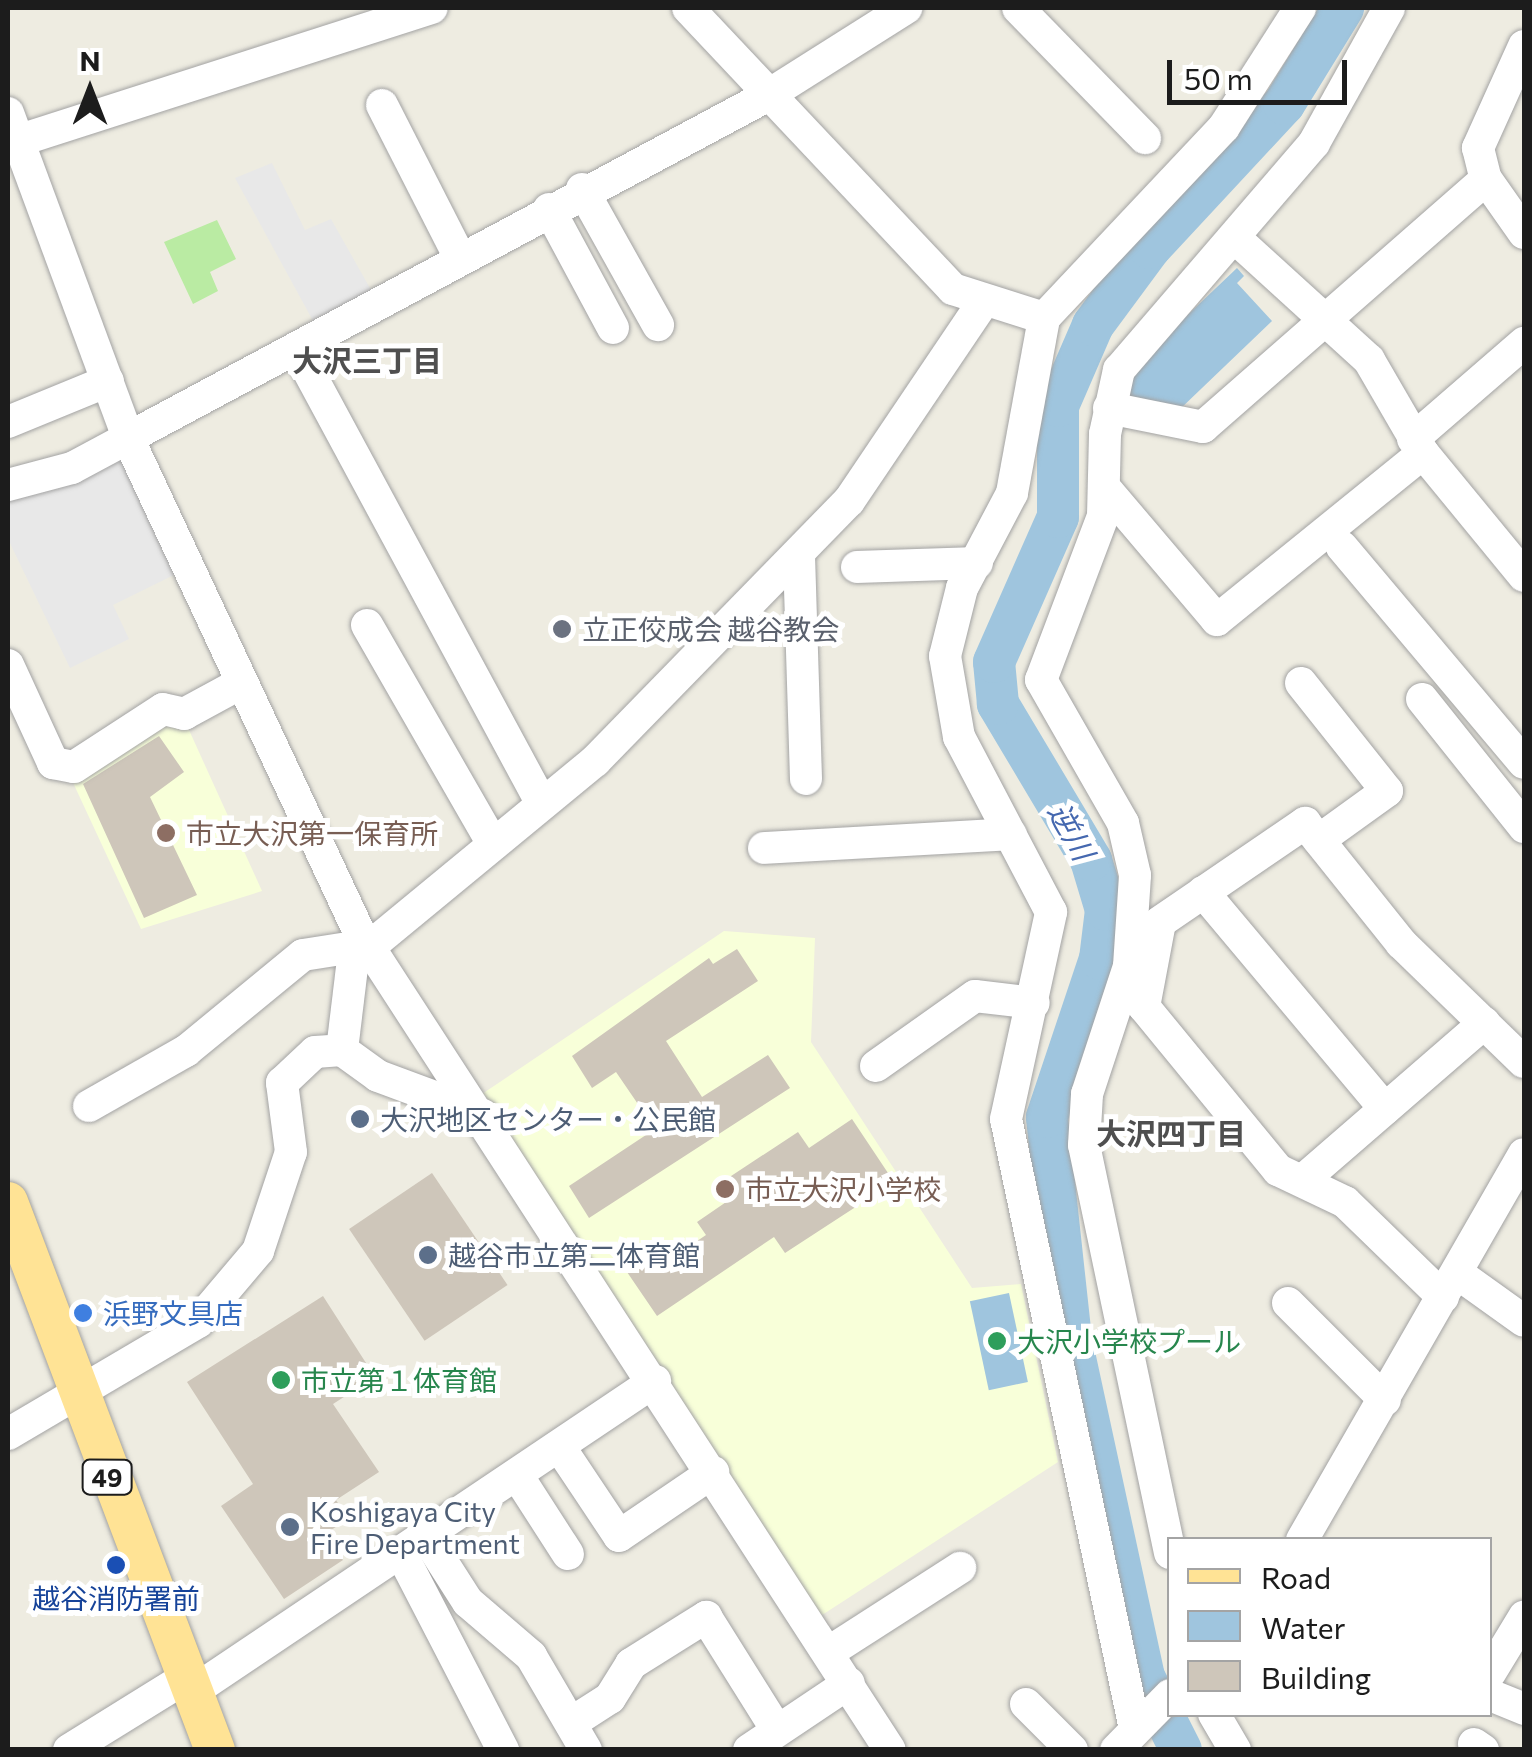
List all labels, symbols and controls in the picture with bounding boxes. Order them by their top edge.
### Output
north arrow [40,40,140,140]
scale bar [1172,40,1352,102]
text: N [80,43,101,77]
text: 50 m [1184,59,1253,96]
district label: 大沢三丁目 [292,342,442,378]
place label: 立正佼成会 越谷教会 [582,612,839,646]
marker: 立正佼成会 越谷教会 [551,618,573,640]
water label: 逆川 [1042,796,1102,866]
place label: 市立大沢第一保育所 [186,816,438,850]
marker: 市立大沢第一保育所 [155,822,177,844]
place label: 大沢地区センター・公民館 [380,1102,716,1136]
marker: 大沢地区センター・公民館 [349,1108,371,1130]
district label: 大沢四丁目 [1096,1115,1246,1151]
place label: 市立大沢小学校 [745,1172,941,1206]
marker: 市立大沢小学校 [714,1178,736,1200]
place label: 越谷市立第二体育館 [448,1238,700,1272]
marker: 越谷市立第二体育館 [417,1244,439,1266]
place label: 浜野文具店 [103,1296,243,1330]
marker: 浜野文具店 [72,1302,94,1324]
place label: 大沢小学校プール [1017,1324,1241,1358]
marker: 大沢小学校プール [986,1330,1008,1352]
place label: 市立第１体育館 [301,1363,497,1397]
marker: 市立第１体育館 [270,1369,292,1391]
road number: 49 [80,1457,134,1497]
place label: Koshigaya City Fire Department [310,1494,520,1560]
marker: Koshigaya City Fire Department [279,1516,301,1538]
legend [1167,1537,1492,1717]
marker: 越谷消防署前 [105,1554,127,1576]
text: Road [1261,1558,1331,1595]
place label: 越谷消防署前 [32,1581,200,1615]
text: Water [1261,1608,1346,1645]
text: Building [1261,1658,1371,1695]

